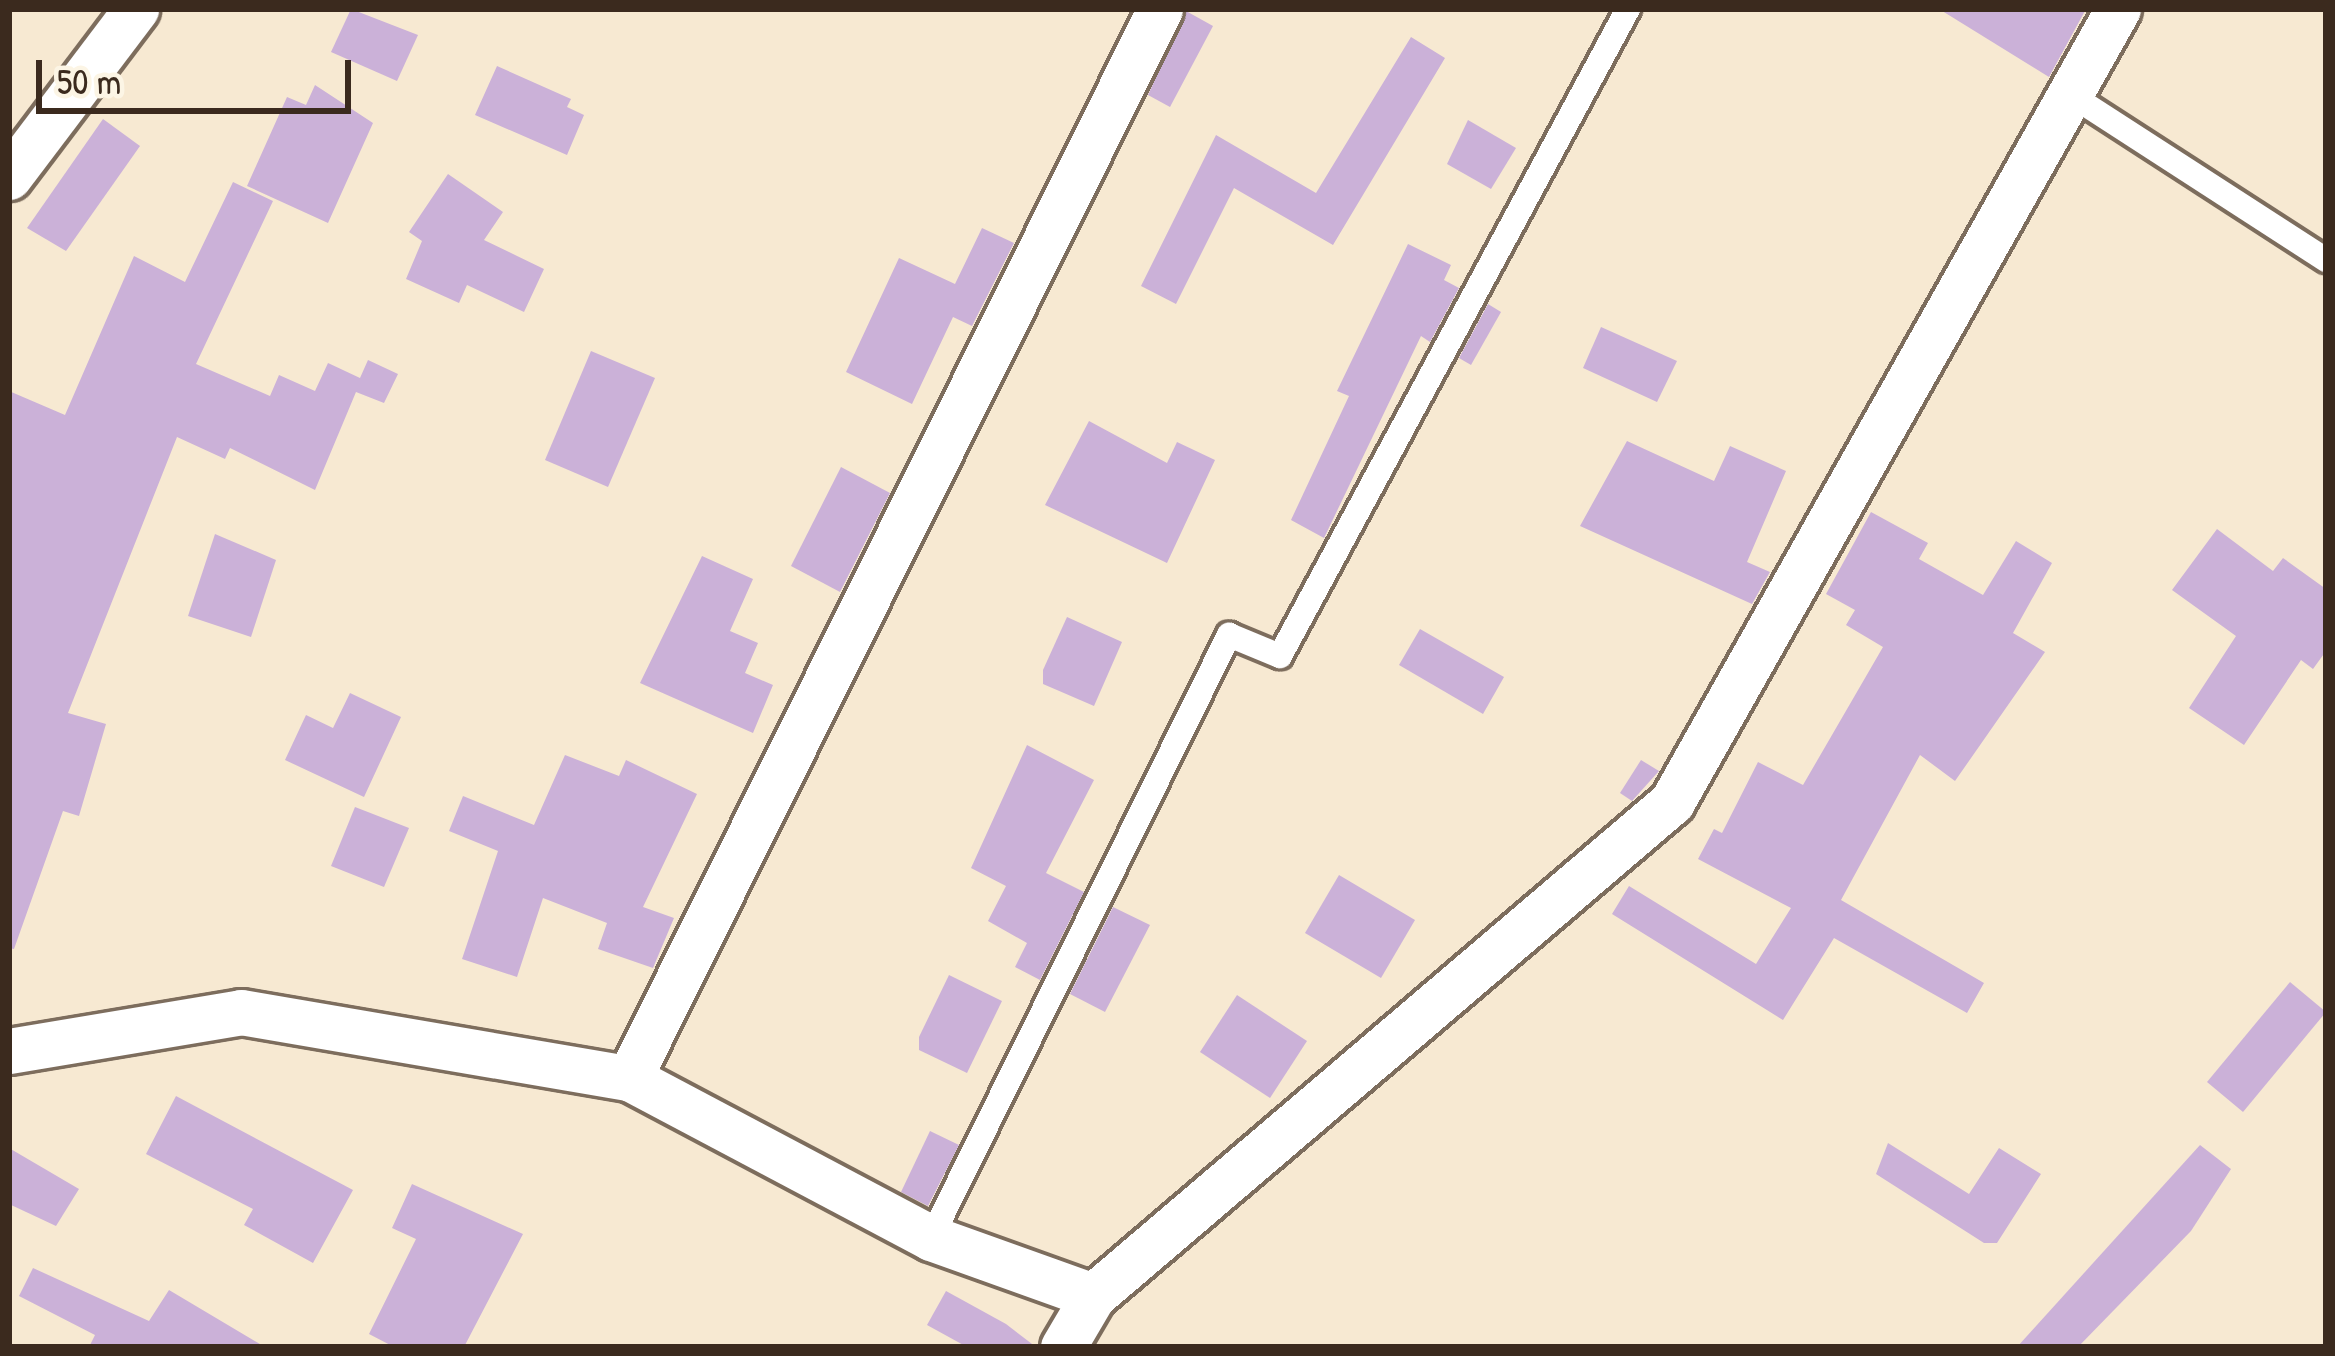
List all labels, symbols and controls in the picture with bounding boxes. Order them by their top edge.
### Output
scale bar [42,36,357,110]
text: 50 m [57,56,121,105]

